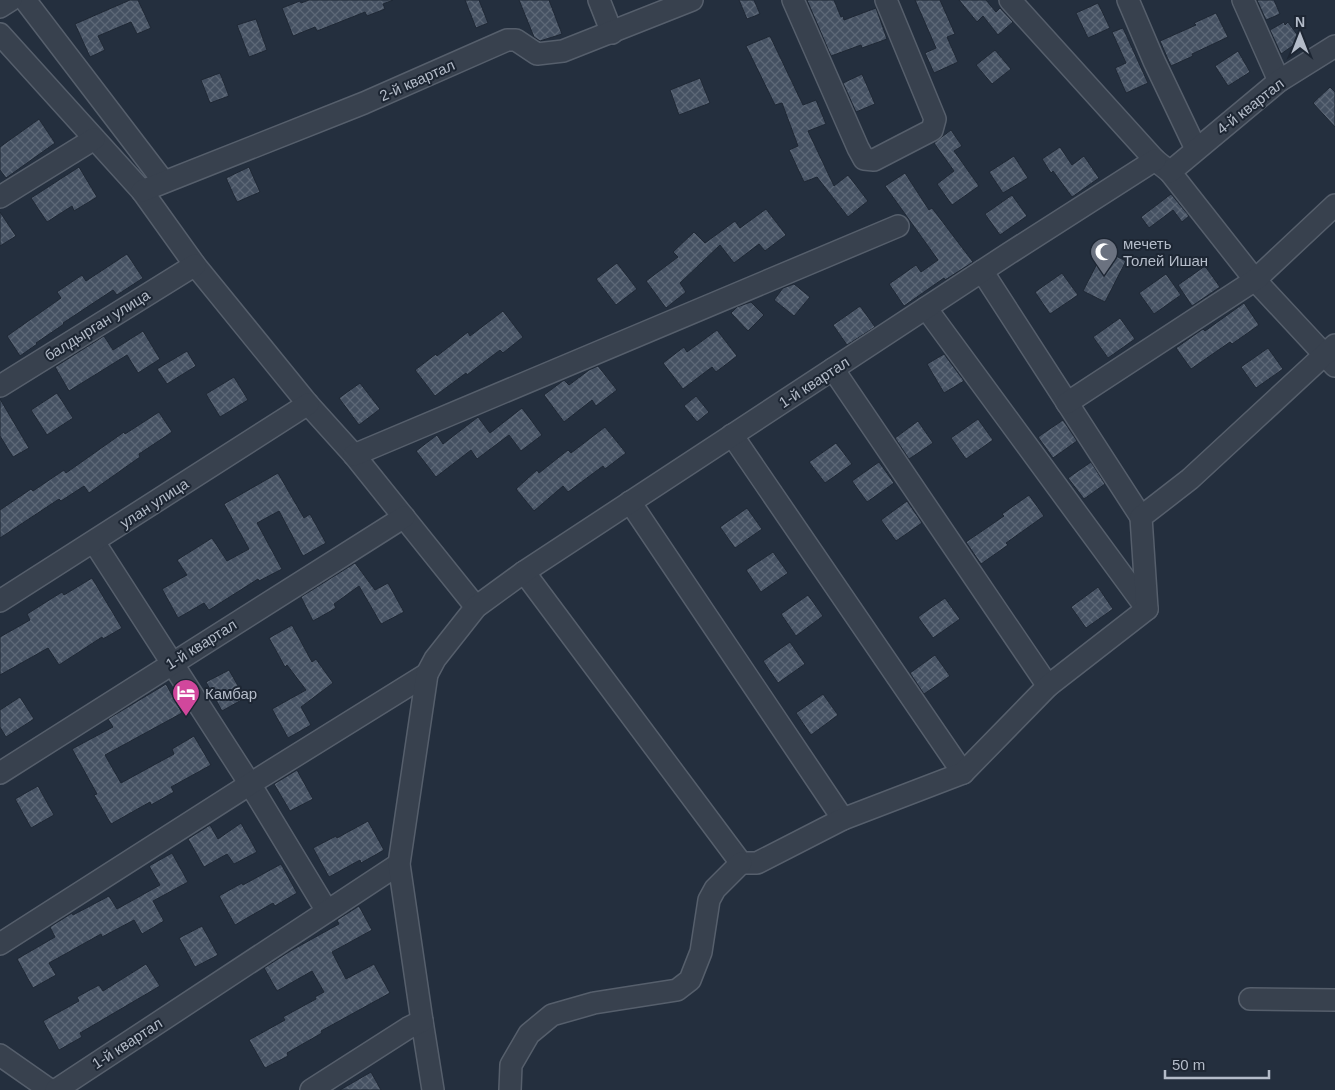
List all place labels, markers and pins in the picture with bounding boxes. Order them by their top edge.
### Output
place label: мечеть Толей Ишан [1123,235,1208,269]
mosque icon: мечеть Толей Ишан [1089,237,1119,276]
hotel icon: Камбар [171,678,201,717]
place label: Камбар [205,685,257,702]

